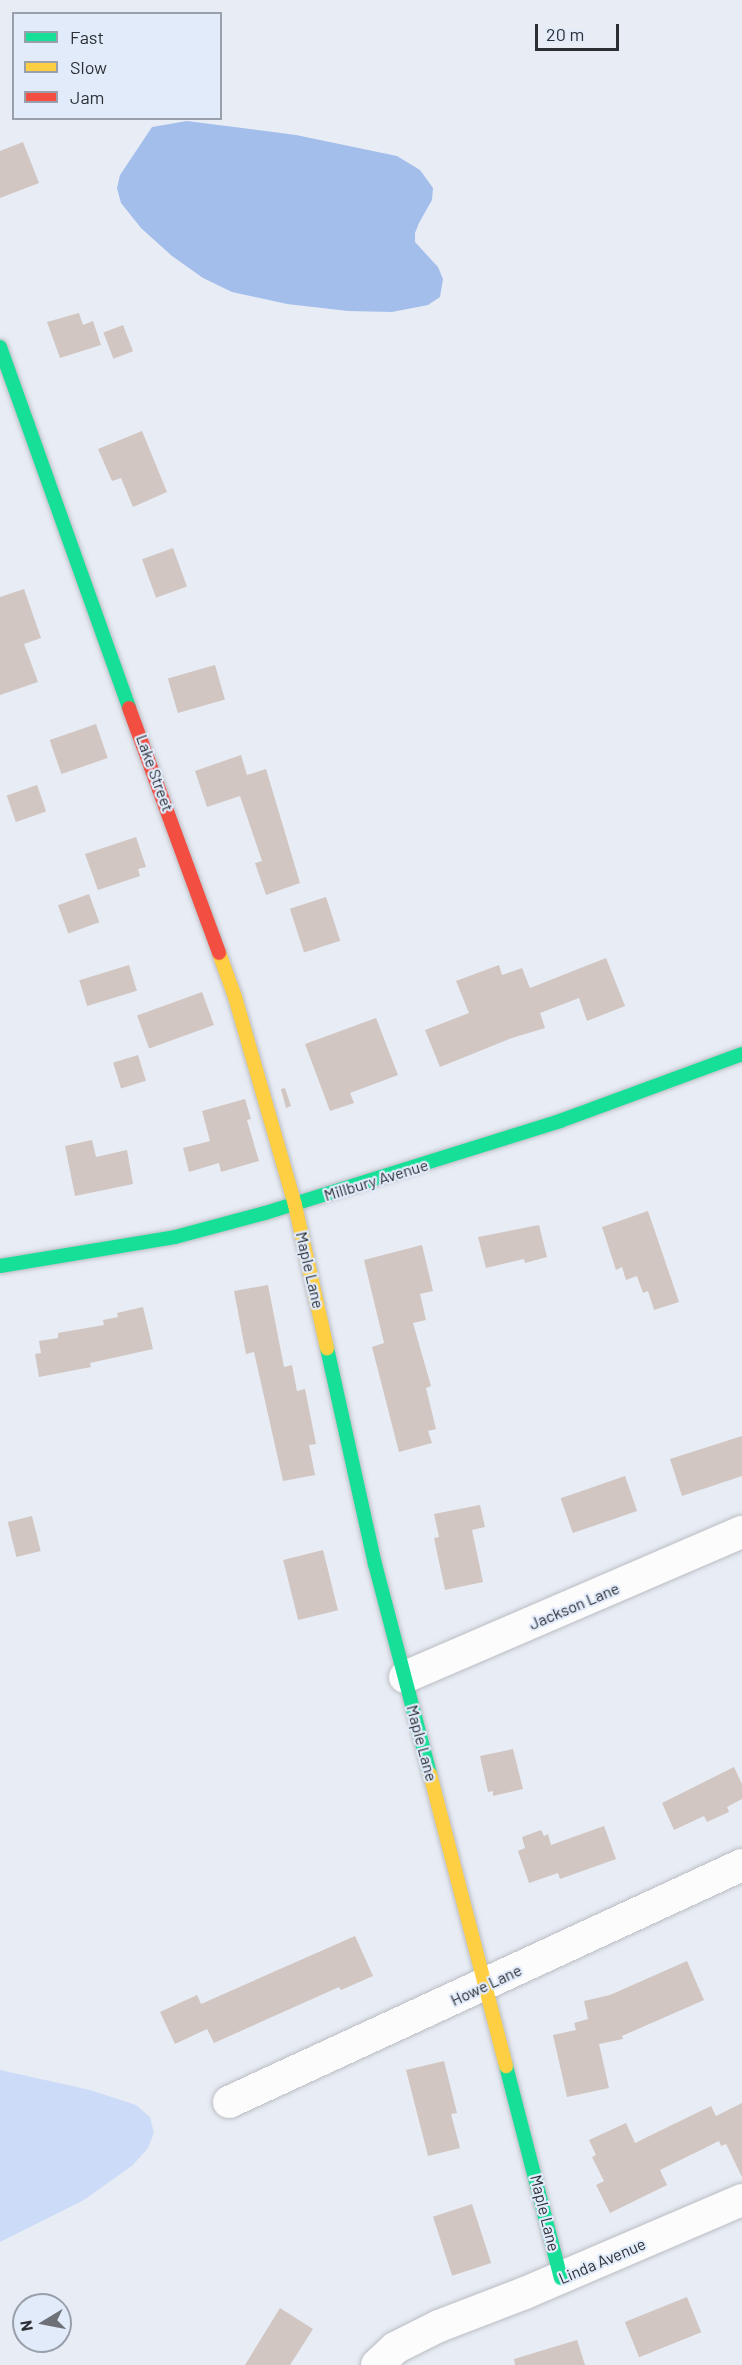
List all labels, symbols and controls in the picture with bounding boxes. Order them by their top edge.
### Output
legend [12,12,222,120]
scale bar [538,12,622,50]
text: 20 m [546,23,584,45]
text: Fast [70,26,104,48]
text: Slow [70,56,107,78]
text: Jam [70,86,104,108]
street label: Lake Street [132,732,178,814]
street label: Millbury Avenue [322,1155,430,1205]
street label: Maple Lane [292,1230,328,1310]
street label: Jackson Lane [526,1578,622,1634]
street label: Maple Lane [403,1703,441,1783]
street label: Howe Lane [447,1960,525,2010]
street label: Maple Lane [526,2173,564,2253]
street label: Linda Avenue [556,2234,648,2288]
north arrow [12,2293,72,2353]
text: N [15,2319,36,2333]

